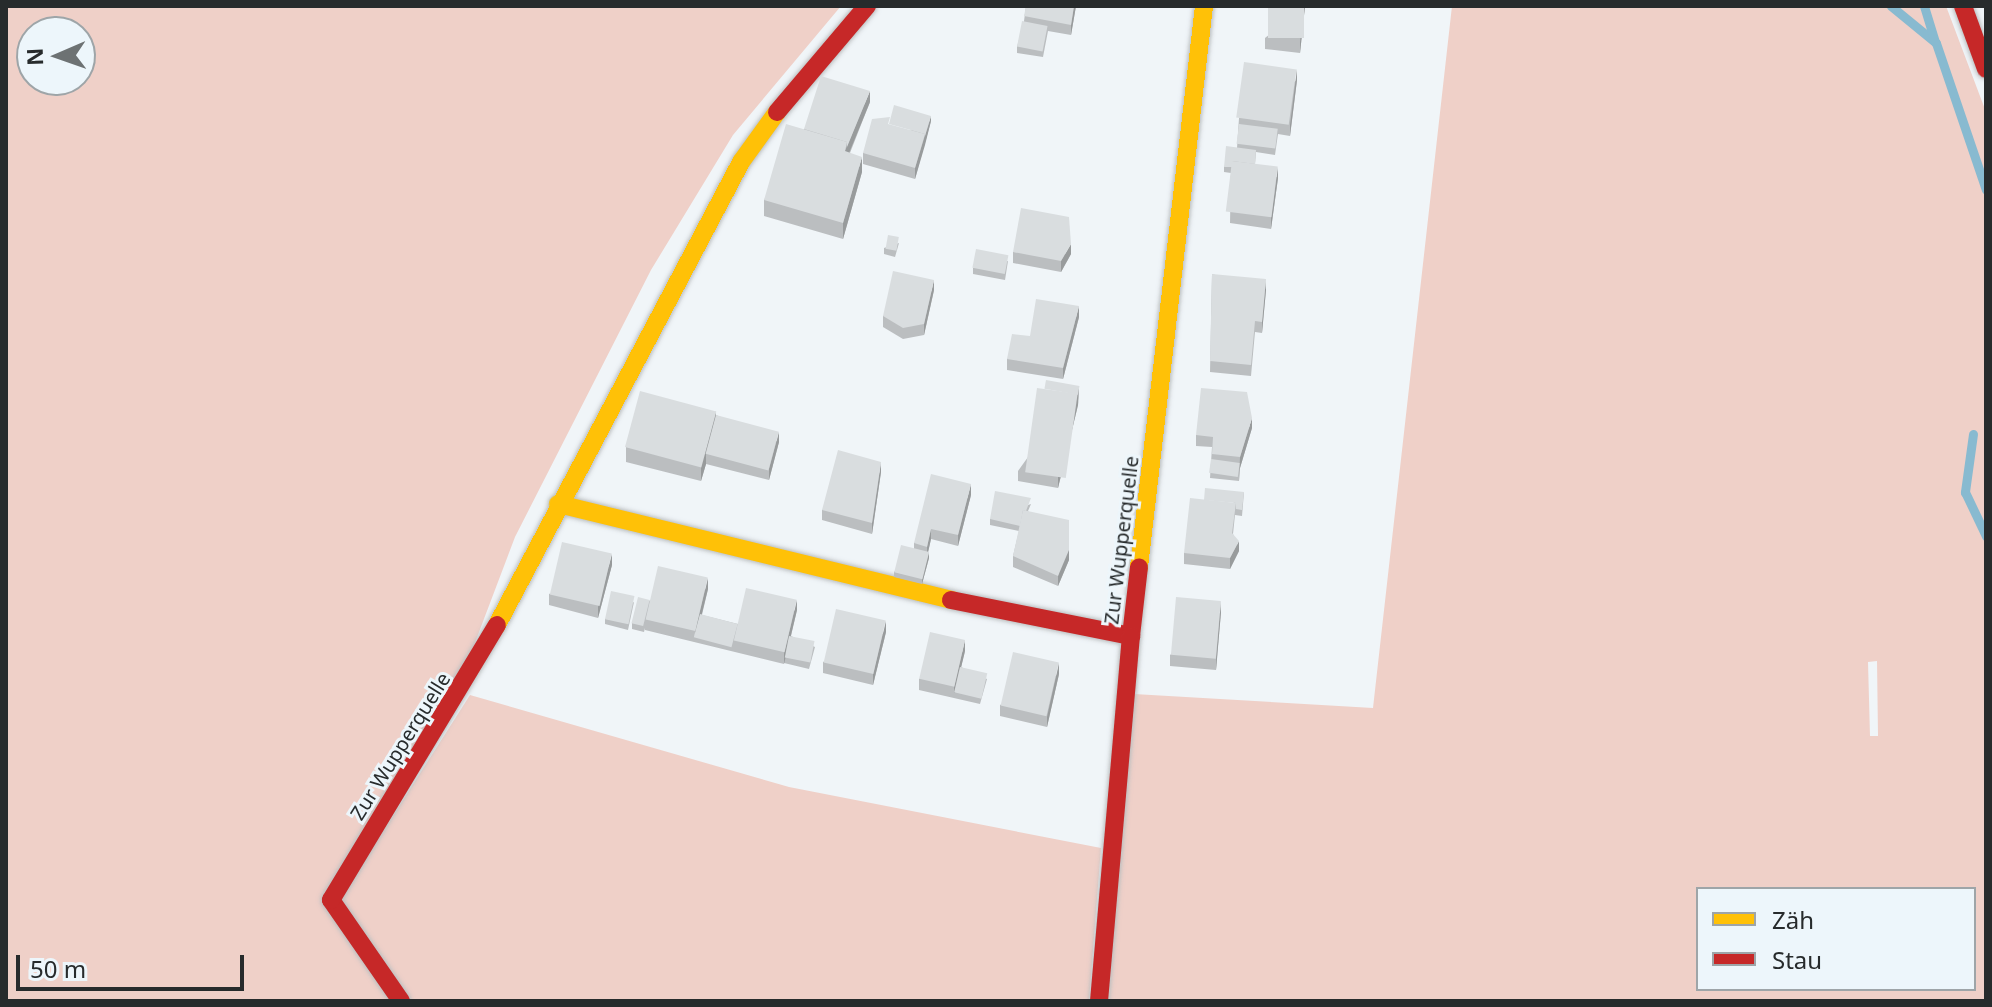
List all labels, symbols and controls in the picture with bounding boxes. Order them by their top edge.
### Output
north arrow [16,16,96,96]
text: N [19,47,49,66]
street label: Zur Wupperquelle [1099,455,1143,625]
street label: Zur Wupperquelle [345,668,455,824]
legend [1696,887,1976,991]
text: Zäh [1772,903,1814,936]
scale bar [20,939,248,989]
text: Stau [1772,943,1822,976]
text: 50 m [30,952,86,985]

